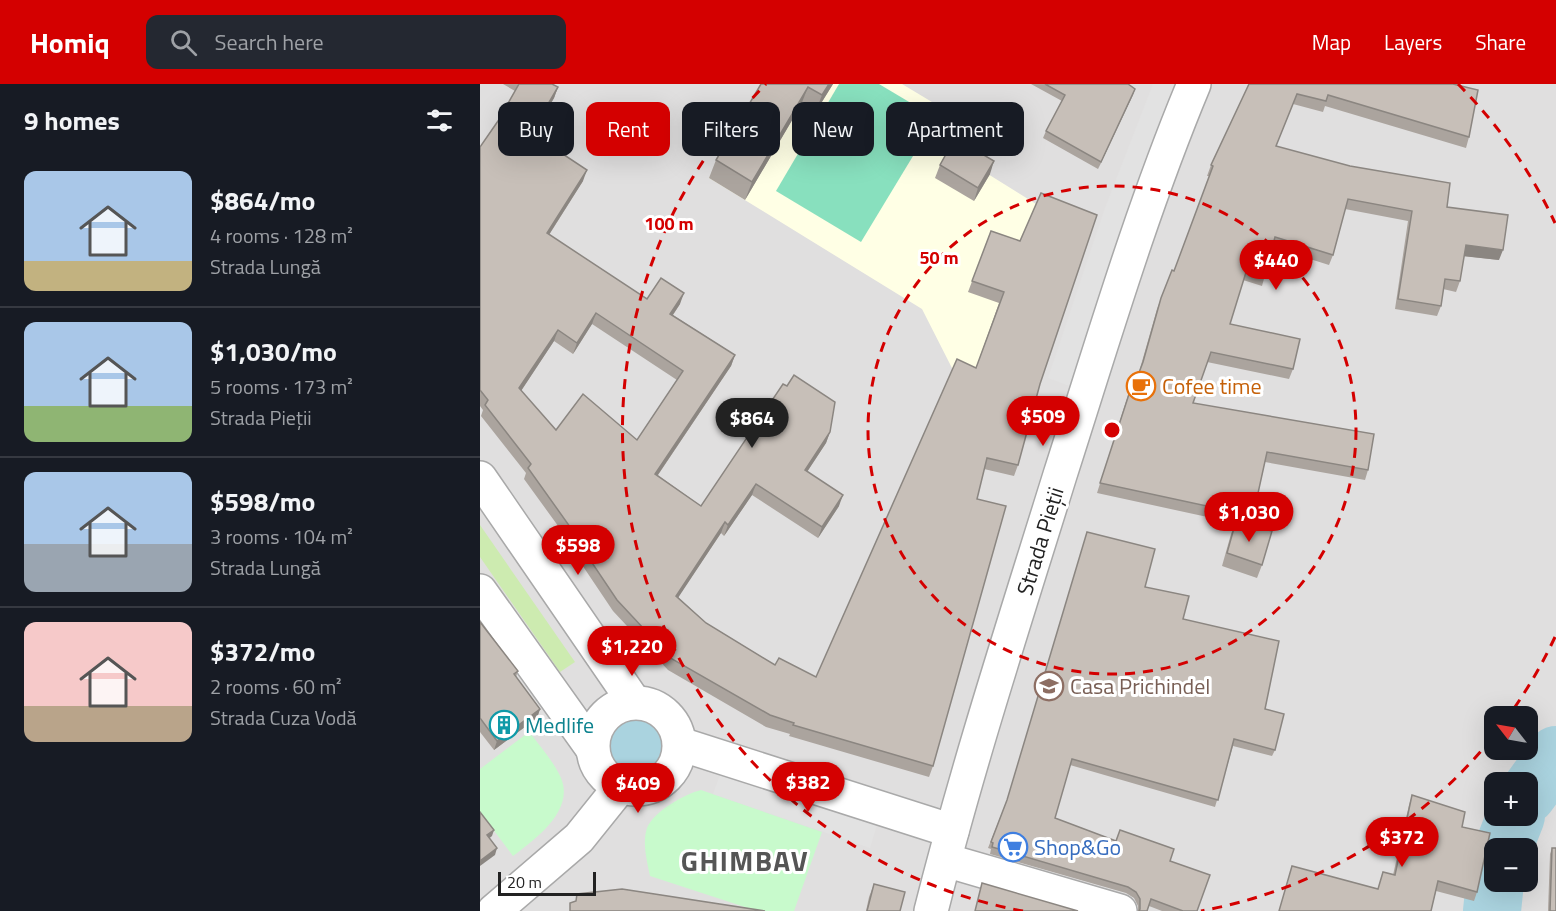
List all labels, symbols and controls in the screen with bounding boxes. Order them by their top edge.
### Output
search box [146,15,566,69]
text: Homiq [30,21,110,64]
text: Search here [215,25,324,59]
icon: search [167,26,200,59]
text: Map [1312,26,1351,58]
text: Layers [1384,26,1442,58]
text: Share [1475,26,1526,58]
text: 9 homes [24,101,120,140]
chip: Buy [498,102,574,156]
chip: Rent [586,102,670,156]
chip: Filters [682,102,780,156]
chip: New [792,102,874,156]
chip: Apartment [886,102,1024,156]
icon: filters [423,104,456,137]
text: $864/mo [210,181,315,220]
icon: home [72,195,144,267]
text: 100 m [644,210,694,237]
text: 4 rooms · 128 m² [210,220,353,251]
pin: $440 [1240,240,1312,291]
text: 50 m [919,244,959,271]
text: $440 [1254,244,1298,275]
text: Strada Lungă [210,251,321,282]
text: $1,030/mo [210,332,337,371]
icon: home [72,346,144,418]
place label: Cofee time [1162,369,1262,403]
cafe icon: Cofee time [1125,370,1157,402]
text: 5 rooms · 173 m² [210,371,353,402]
pin: $509 [1007,396,1079,447]
pin: $864 [716,398,788,449]
text: $509 [1021,400,1065,431]
text: Strada Pieții [210,402,312,433]
text: $864 [730,402,774,433]
centre of rings [1102,420,1122,440]
text: $598/mo [210,482,315,521]
street label: Strada Pieții [1007,483,1073,599]
pin: $1,030 [1200,492,1298,543]
icon: home [72,496,144,568]
text: $1,030 [1218,496,1280,527]
text: 3 rooms · 104 m² [210,521,353,552]
pin: $598 [542,525,614,576]
text: $598 [556,529,600,560]
text: Strada Lungă [210,552,321,583]
pin: $1,220 [583,626,681,677]
text: $1,220 [601,630,663,661]
text: $372/mo [210,632,315,671]
icon: home [72,646,144,718]
place label: Casa Prichindel [1070,669,1210,703]
school or university icon: Casa Prichindel [1033,670,1065,702]
text: 2 rooms · 60 m² [210,671,342,702]
text: Strada Cuza Vodă [210,702,357,733]
north arrow [1484,706,1538,760]
map controls [1484,706,1538,892]
place label: Medlife [525,708,594,742]
building icon: Medlife [488,709,520,741]
pin: $382 [772,762,844,813]
pin: $409 [602,763,674,814]
text: $382 [786,766,830,797]
text: $409 [616,767,660,798]
button: + [1484,772,1538,826]
pin: $372 [1366,817,1438,868]
text: $372 [1380,821,1424,852]
place label: Shop&Go [1034,830,1121,864]
supermarket icon: Shop&Go [997,831,1029,863]
button: − [1484,838,1538,892]
district label: GHIMBAV [681,839,809,882]
scale bar [498,869,596,896]
text: 20 m [507,870,542,894]

